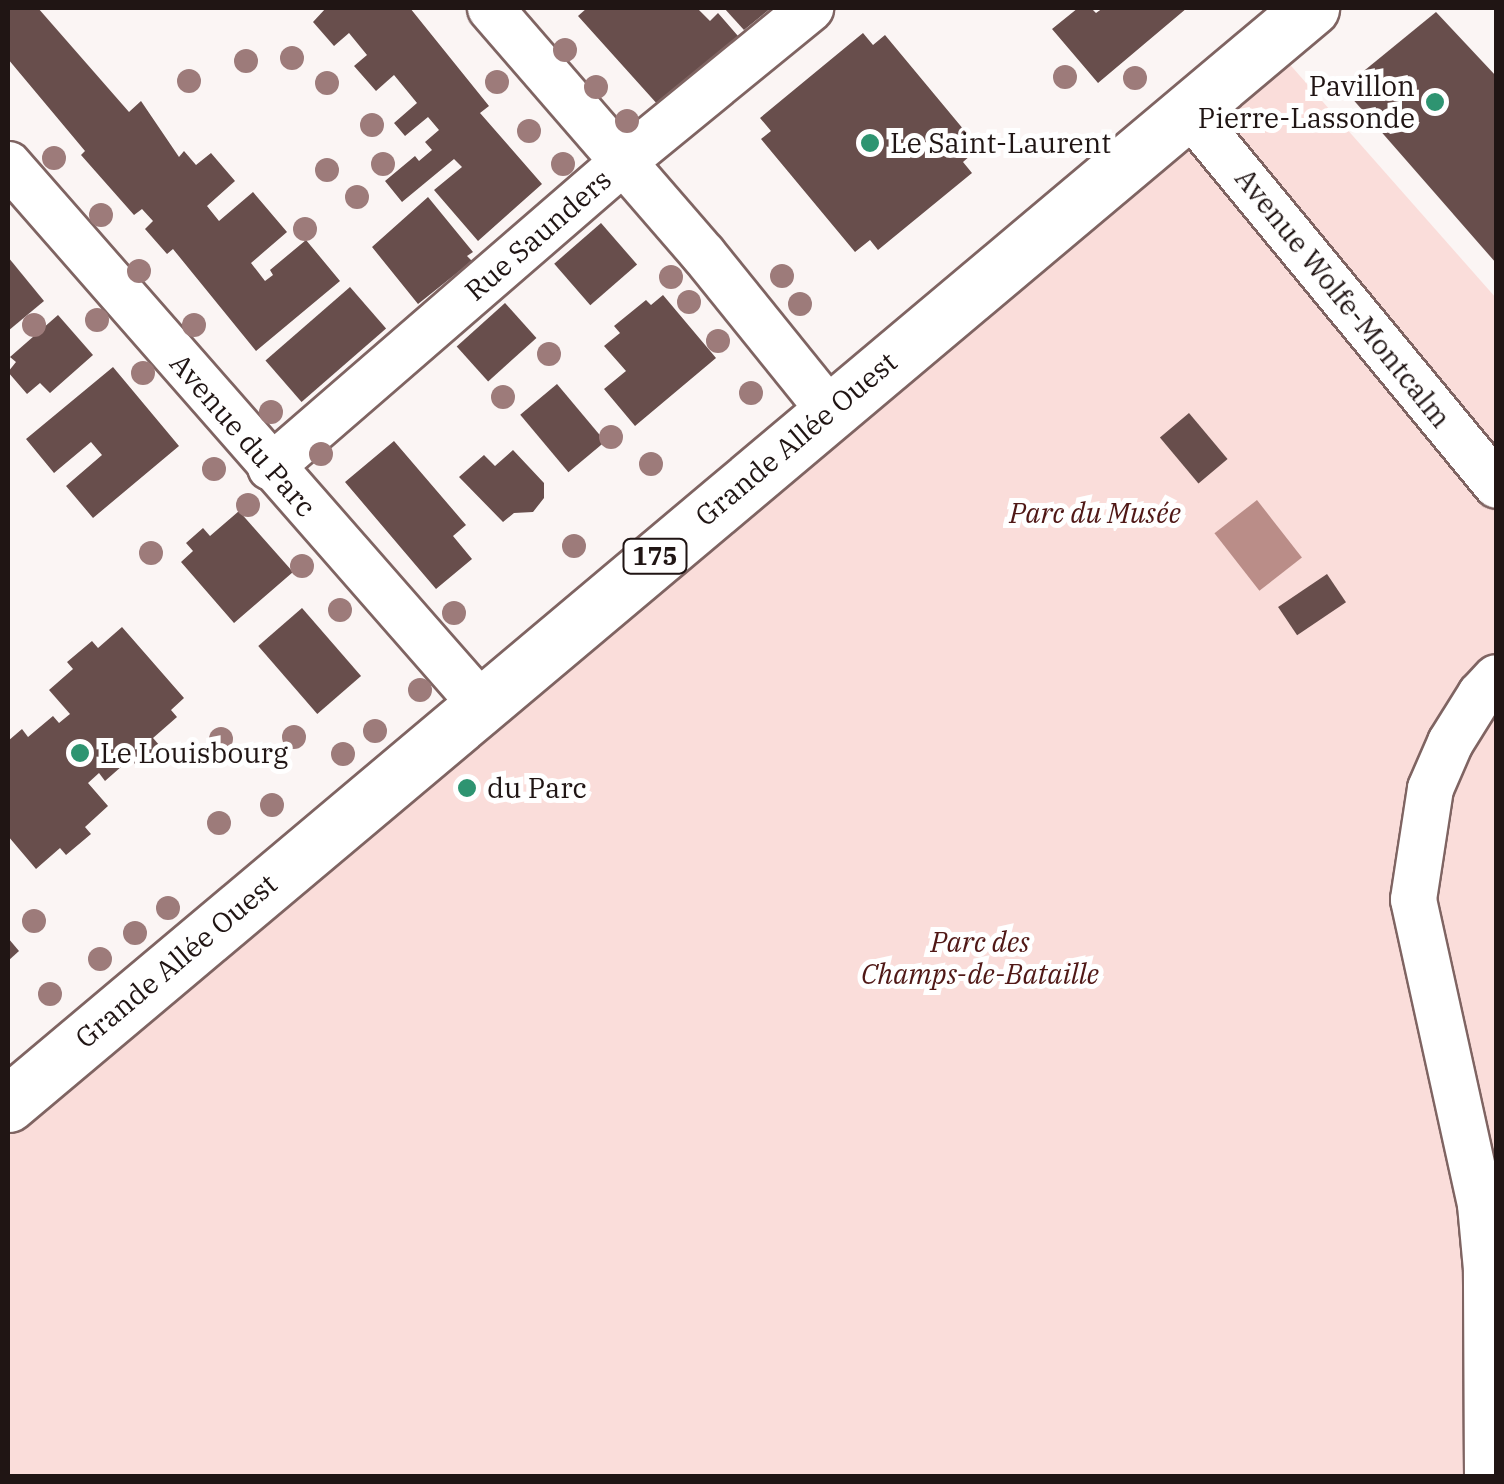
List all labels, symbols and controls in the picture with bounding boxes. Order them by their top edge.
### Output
place label: Pavillon Pierre-Lassonde [1198,69,1415,135]
marker: Pavillon Pierre-Lassonde [1424,91,1446,113]
place label: Le Saint-Laurent [890,126,1111,160]
marker: Le Saint-Laurent [859,132,881,154]
street label: Rue Saunders [458,162,618,308]
street label: Avenue Wolfe-Montcalm [1228,162,1458,434]
street label: Grande Allée Ouest [689,345,903,533]
street label: Avenue du Parc [163,347,323,523]
park label: Parc du Musée [1009,496,1181,530]
road number: 175 [622,536,688,576]
place label: Le Louisbourg [100,736,288,770]
marker: Le Louisbourg [69,742,91,764]
place label: du Parc [487,771,587,805]
marker: du Parc [456,777,478,799]
street label: Grande Allée Ouest [69,867,283,1055]
park label: Parc des Champs-de-Bataille [861,925,1099,991]

